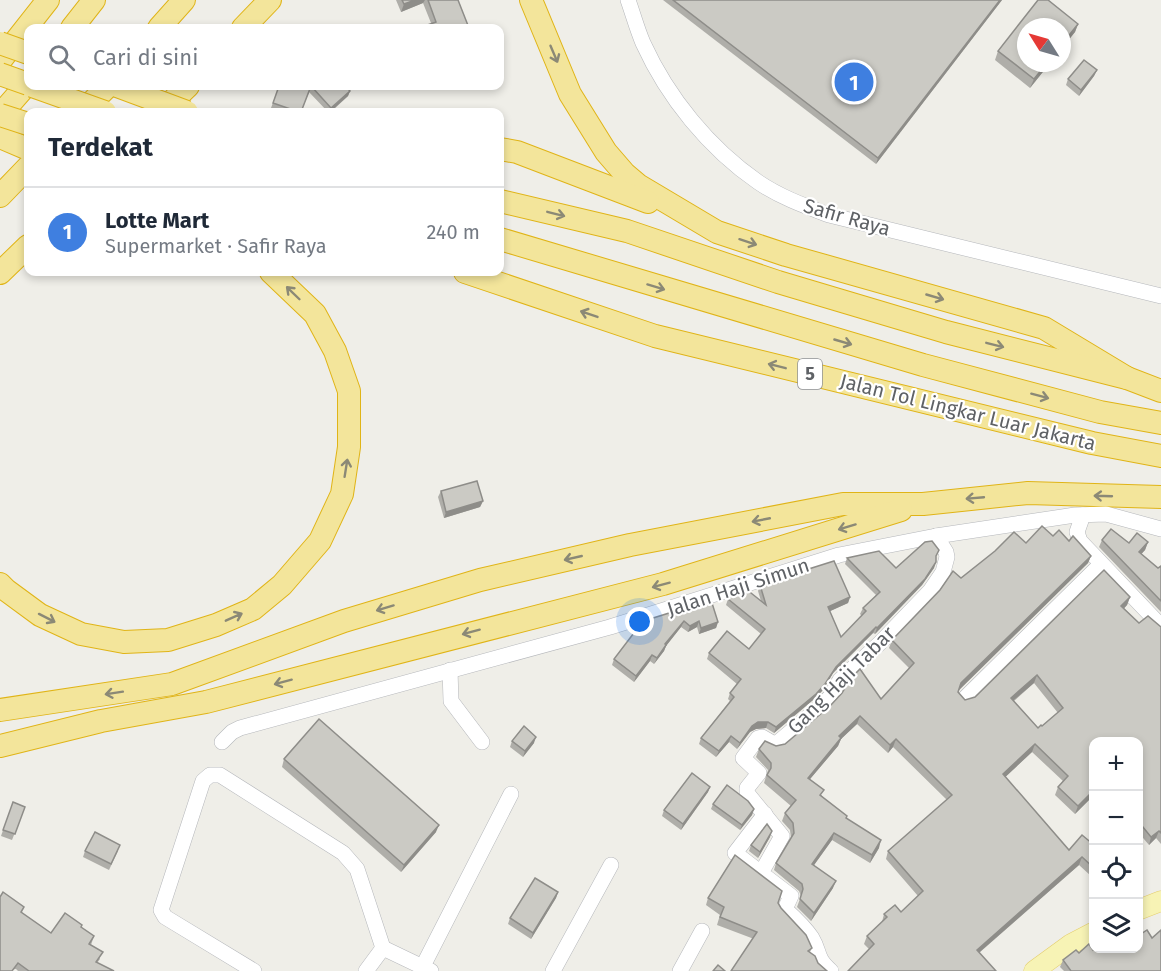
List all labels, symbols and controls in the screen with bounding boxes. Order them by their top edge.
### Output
north arrow [1017,18,1071,72]
search box [24,24,504,90]
icon: search [45,41,78,74]
text: Cari di sini [93,44,198,71]
one-way arrow [549,44,560,63]
pin: 1 [834,60,874,104]
text: Terdekat [48,132,153,163]
street label: Safir Raya [801,193,893,241]
text: Lotte Mart [105,207,209,234]
one-way arrow [547,209,566,221]
text: 1 [63,220,72,244]
text: 240 m [426,220,480,244]
text: Supermarket · Safir Raya [105,234,327,258]
one-way arrow [738,237,757,248]
one-way arrow [646,282,665,293]
one-way arrow [286,286,301,300]
one-way arrow [925,292,944,303]
one-way arrow [580,307,599,318]
one-way arrow [833,337,852,348]
one-way arrow [986,340,1005,351]
one-way arrow [768,359,787,371]
road number: 5 [798,359,822,389]
street label: Jalan Tol Lingkar Luar Jakarta [838,369,1098,455]
one-way arrow [1030,390,1049,402]
one-way arrow [340,458,351,478]
one-way arrow [1093,490,1113,501]
one-way arrow [966,493,986,504]
one-way arrow [751,515,771,526]
one-way arrow [838,522,857,533]
one-way arrow [564,553,583,565]
street label: Jalan Haji Simun [664,553,812,621]
one-way arrow [651,579,670,591]
one-way arrow [376,603,395,614]
your location [625,607,654,636]
one-way arrow [224,611,242,623]
one-way arrow [38,612,56,624]
street label: Gang Haji Tabar [782,621,900,739]
one-way arrow [462,627,481,639]
one-way arrow [274,676,293,688]
one-way arrow [105,687,125,698]
map controls [1089,737,1143,953]
button: + [1089,737,1143,791]
button: − [1089,791,1143,845]
button: locate [1089,845,1143,899]
button: layers [1089,899,1143,953]

